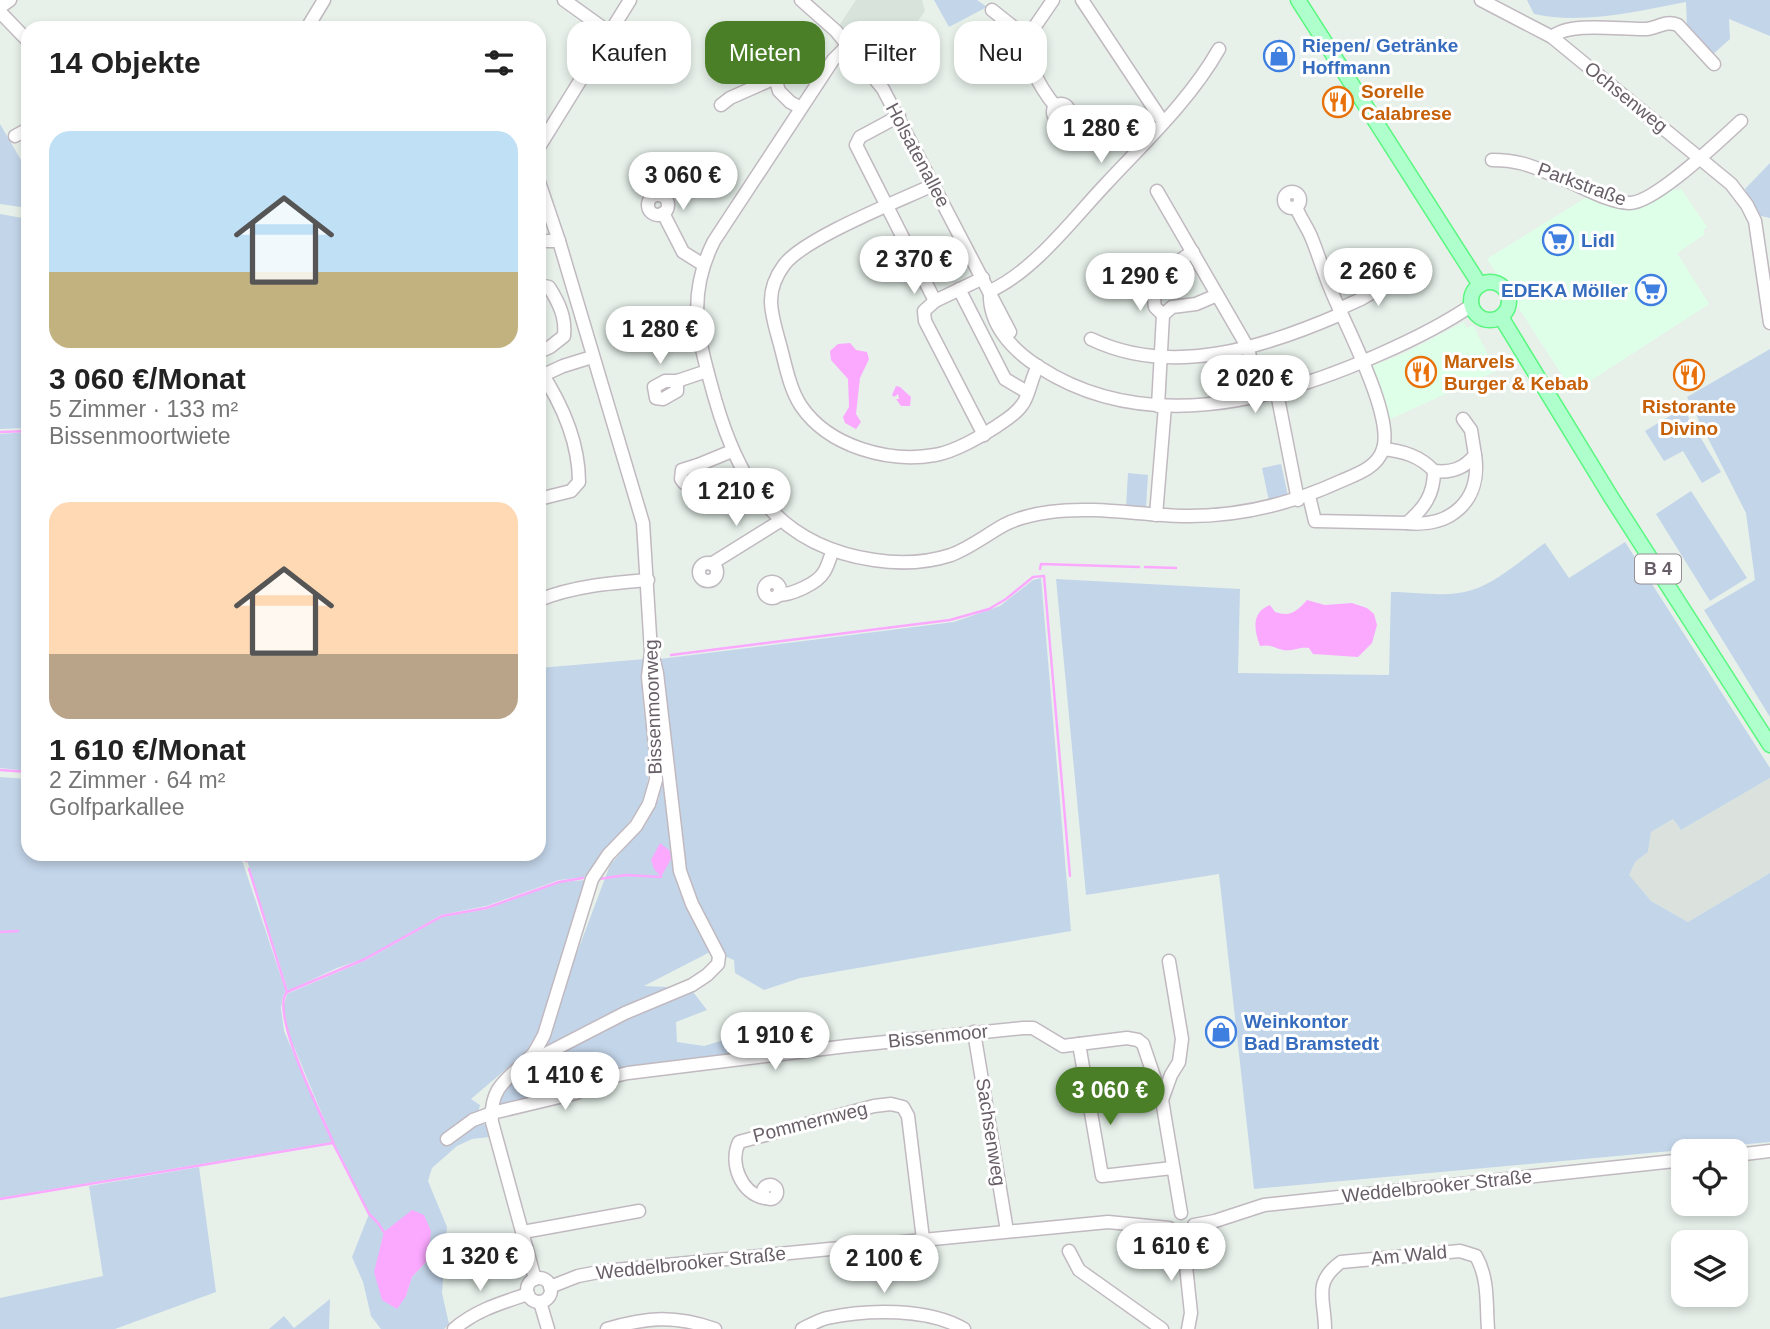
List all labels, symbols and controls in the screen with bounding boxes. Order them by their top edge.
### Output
chip: Kaufen [567,21,691,84]
chip: Mieten [705,21,825,84]
chip: Filter [839,21,940,84]
chip: Neu [954,21,1047,84]
place label: Riepen/ Getränke Hoffmann [1302,35,1458,78]
shop icon: Riepen/ Getränke Hoffmann [1262,39,1296,73]
icon: filters [480,44,518,82]
text: 14 Objekte [49,46,201,79]
street label: Ochsenweg [1580,57,1672,137]
place label: Sorelle Calabrese [1361,81,1452,124]
restaurant icon: Sorelle Calabrese [1321,85,1355,119]
street label: Holsatenallee [882,99,954,211]
pin: 1 280 € [1036,106,1166,165]
text: 1 280 € [1063,115,1139,141]
pin: 3 060 € [618,152,748,212]
street label: Parkstraße [1535,158,1629,210]
text: 3 060 € [645,162,721,188]
icon: home [221,177,347,303]
supermarket icon: Lidl [1541,223,1575,257]
place label: Lidl [1581,230,1615,251]
pin: 2 370 € [849,236,979,296]
text: 2 370 € [876,246,952,272]
pin: 2 260 € [1313,248,1443,308]
pin: 1 290 € [1075,254,1205,313]
text: 2 260 € [1340,258,1416,284]
text: 1 290 € [1102,263,1178,289]
supermarket icon: EDEKA Möller [1634,273,1668,307]
place label: EDEKA Möller [1501,280,1629,301]
pin: 1 280 € [595,306,725,366]
text: 1 280 € [622,316,698,342]
place label: Marvels Burger & Kebab [1444,351,1589,394]
restaurant icon: Marvels Burger & Kebab [1404,355,1438,389]
pin: 2 020 € [1190,356,1320,415]
restaurant icon: Ristorante Divino [1672,358,1706,392]
text: 3 060 €/Monat [49,362,246,395]
text: 2 020 € [1217,365,1293,391]
text: 5 Zimmer · 133 m² [49,396,238,422]
place label: Ristorante Divino [1642,396,1736,439]
text: Bissenmoortwiete [49,423,231,449]
pin: 1 210 € [671,468,801,528]
text: 1 210 € [698,478,774,504]
icon: home [221,548,347,674]
road number: B 4 [1635,554,1681,584]
street label: Bissenmoorweg [640,639,666,775]
text: 1 610 €/Monat [49,733,246,766]
text: 2 Zimmer · 64 m² [49,767,225,793]
text: Golfparkallee [49,794,185,820]
place label: Weinkontor Bad Bramstedt [1244,1011,1380,1054]
pin: 1 910 € [710,1012,840,1072]
shop icon: Weinkontor Bad Bramstedt [1204,1015,1238,1049]
street label: Bissenmoor [887,1020,990,1052]
text: 1 910 € [737,1022,813,1048]
pin: 1 410 € [500,1052,630,1112]
text: 1 410 € [527,1062,603,1088]
pin: 3 060 € [1045,1068,1175,1127]
street label: Sachsenweg [972,1077,1010,1187]
text: 3 060 € [1072,1077,1148,1103]
street label: Pommernweg [751,1098,869,1146]
map controls [1671,1139,1748,1307]
button: locate [1671,1139,1748,1216]
street label: Weddelbrooker Straße [1341,1166,1533,1206]
pin: 1 610 € [1106,1224,1236,1283]
button: layers [1671,1230,1748,1307]
text: 1 610 € [1133,1233,1209,1259]
pin: 1 320 € [415,1234,545,1293]
pin: 2 100 € [819,1236,949,1295]
street label: Am Wald [1370,1241,1448,1269]
text: 1 320 € [442,1243,518,1269]
street label: Weddelbrooker Straße [595,1243,787,1283]
text: 2 100 € [846,1245,922,1271]

